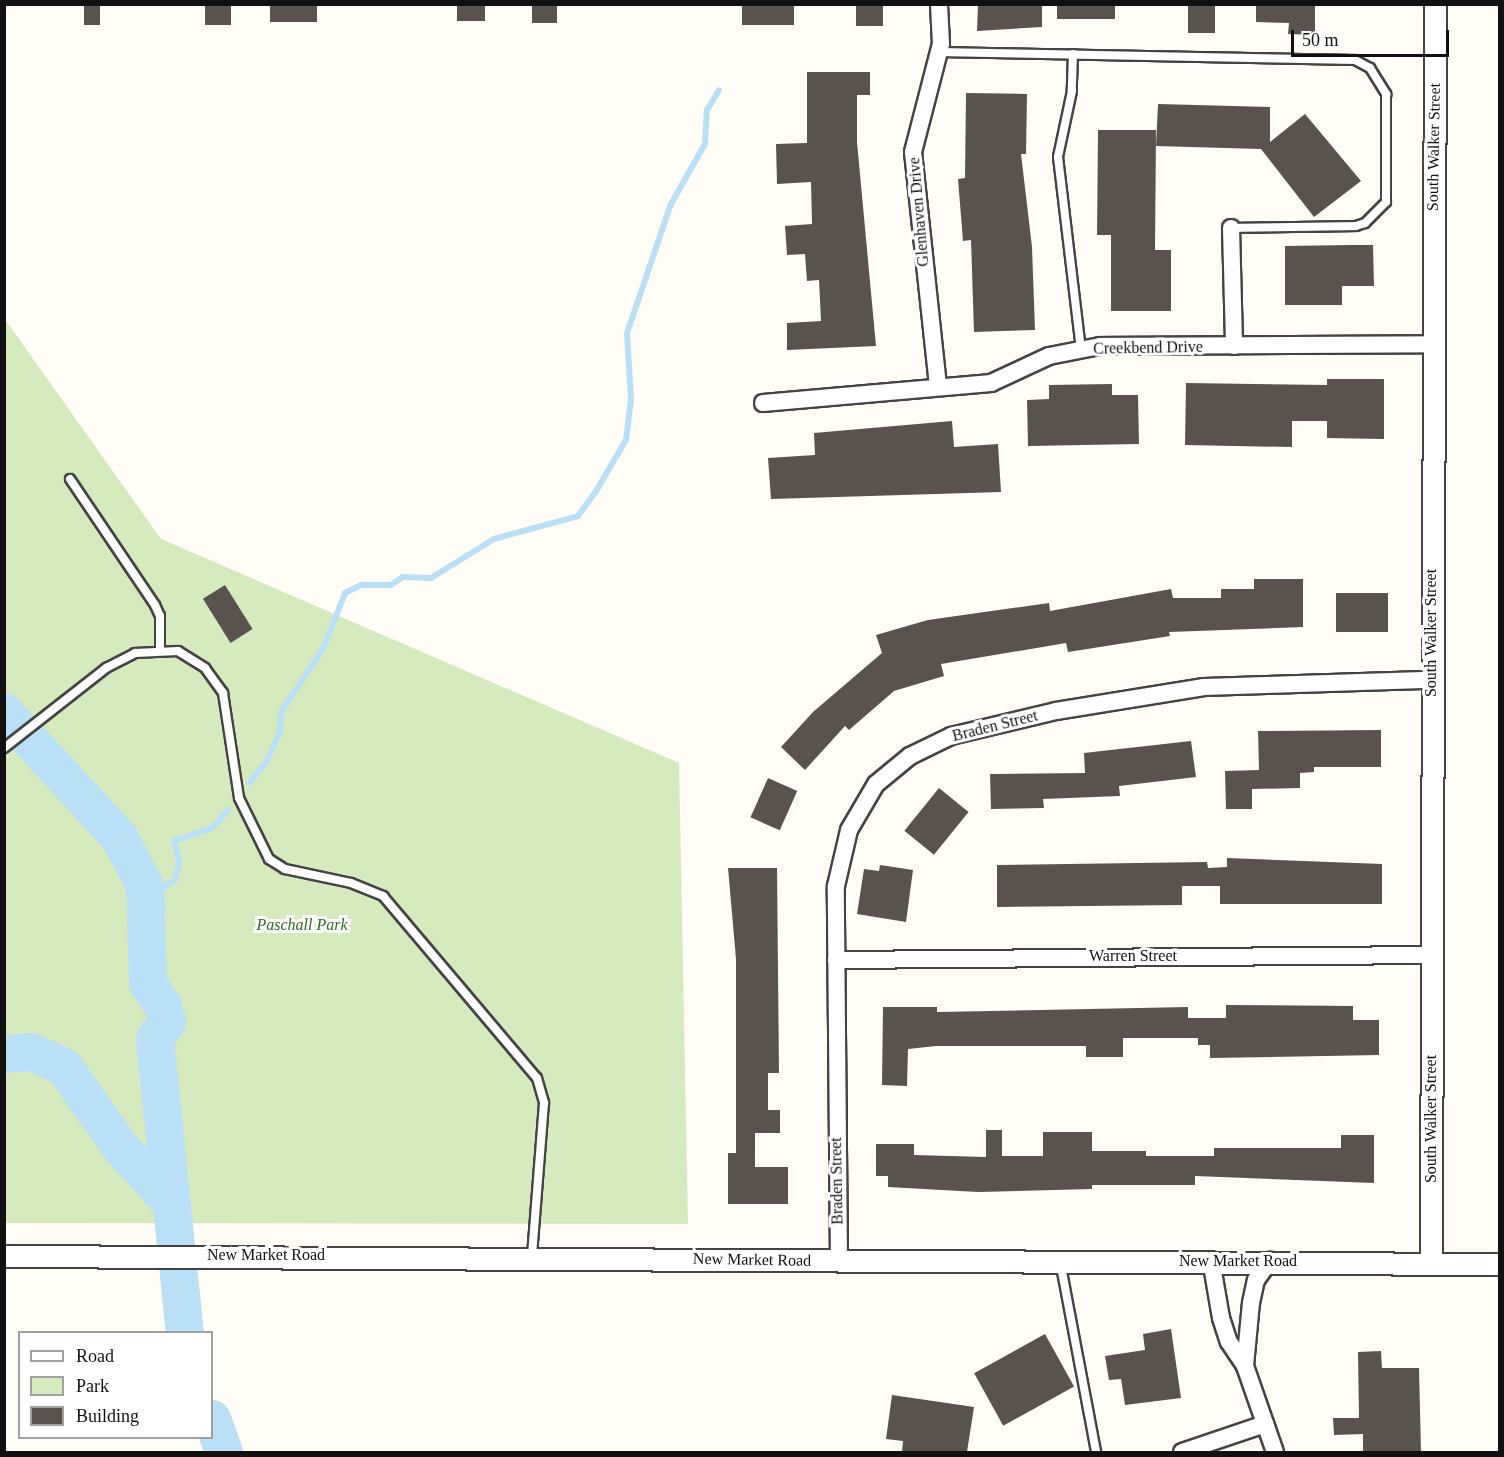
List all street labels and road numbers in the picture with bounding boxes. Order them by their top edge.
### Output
street label: South Walker Street [1423,83,1445,211]
street label: Glenhaven Drive [905,157,933,267]
street label: Creekbend Drive [1093,337,1203,359]
street label: South Walker Street [1421,569,1441,697]
street label: Braden Street [950,706,1040,746]
street label: Warren Street [1089,946,1177,966]
street label: South Walker Street [1421,1055,1441,1183]
street label: Braden Street [827,1137,847,1225]
street label: New Market Road [207,1245,325,1265]
street label: New Market Road [693,1249,811,1271]
street label: New Market Road [1179,1251,1297,1271]

